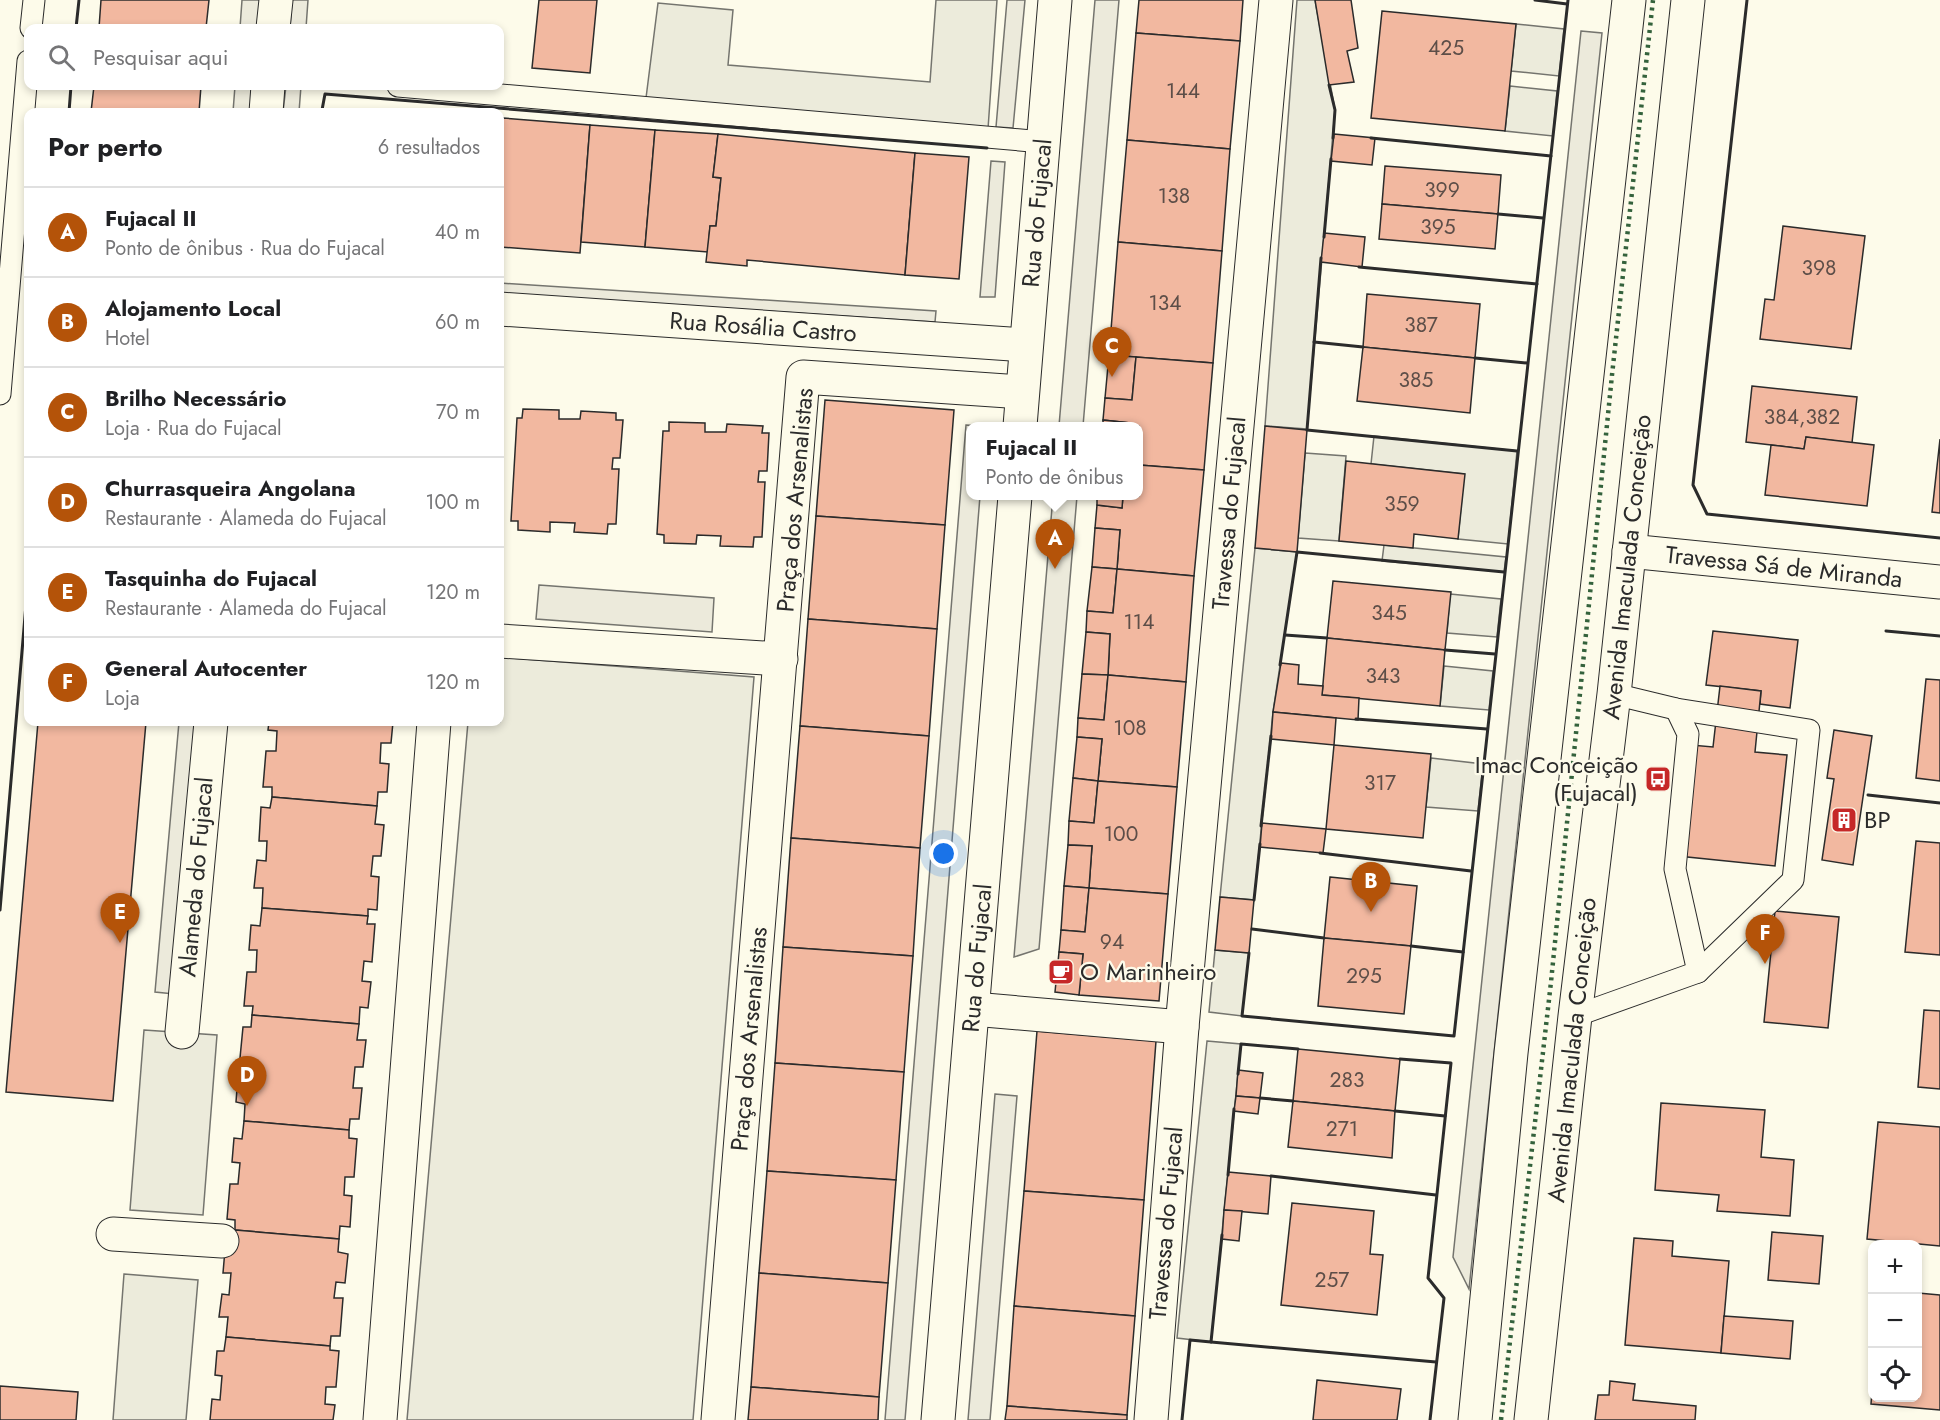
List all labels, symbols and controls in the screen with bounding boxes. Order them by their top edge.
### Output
search box [24,24,504,90]
house number: 425 [1428,33,1464,63]
icon: search [45,41,78,74]
text: Pesquisar aqui [93,41,228,73]
house number: 144 [1166,76,1200,106]
text: Por perto [48,128,162,166]
text: 6 resultados [378,133,480,162]
street label: Rua do Fujacal [1013,137,1060,289]
house number: 399 [1424,175,1460,205]
house number: 138 [1158,181,1190,211]
text: Fujacal II [105,202,197,234]
house number: 395 [1420,212,1456,242]
text: A [60,218,75,247]
text: 40 m [435,218,480,247]
text: Ponto de ônibus · Rua do Fujacal [105,234,385,263]
house number: 398 [1801,253,1837,283]
house number: 134 [1148,288,1182,318]
text: Alojamento Local [105,292,281,324]
street label: Rua Rosália Castro [668,303,858,350]
text: B [61,308,74,337]
text: 60 m [435,308,480,337]
house number: 387 [1404,310,1438,340]
text: Hotel [105,324,150,353]
pin: C [1092,328,1132,377]
house number: 385 [1399,365,1433,395]
text: Brilho Necessário [105,382,286,414]
street label: Praça dos Arsenalistas [767,386,822,614]
text: C [60,398,75,427]
text: 70 m [436,398,480,427]
house number: 384,382 [1764,402,1840,432]
street label: Avenida Imaculada Conceição [1593,413,1660,721]
text: Loja · Rua do Fujacal [105,414,282,443]
street label: Travessa do Fujacal [1203,415,1254,611]
popup [966,422,1143,500]
text: Fujacal II [986,431,1077,463]
text: Ponto de ônibus [986,463,1123,492]
text: Churrasqueira Angolana [105,472,356,504]
text: D [60,488,75,517]
text: 100 m [425,488,480,517]
house number: 359 [1384,489,1420,519]
text: Restaurante · Alameda do Fujacal [105,504,387,533]
pin: A [1036,520,1074,569]
street label: Travessa Sá de Miranda [1664,537,1904,596]
text: Tasquinha do Fujacal [105,562,317,594]
text: E [61,578,74,607]
text: 120 m [426,578,480,607]
text: Restaurante · Alameda do Fujacal [105,594,387,623]
house number: 345 [1371,598,1407,628]
house number: 114 [1123,607,1155,637]
text: General Autocenter [105,652,307,684]
house number: 343 [1365,661,1401,691]
text: F [62,668,73,697]
text: 120 m [426,668,480,697]
text: Loja [105,684,140,713]
house number: 108 [1113,713,1147,743]
place label: Imac Conceição (Fujacal) [1475,747,1638,810]
bus stop icon: Imac Conceição (Fujacal) [1643,764,1673,794]
house number: 317 [1364,768,1396,798]
street label: Alameda do Fujacal [169,776,222,978]
place label: BP [1864,802,1891,837]
building icon: BP [1829,805,1859,835]
house number: 100 [1104,819,1138,849]
your location [929,839,958,868]
pin: B [1352,862,1390,912]
street label: Rua do Fujacal [953,882,1000,1034]
pin: E [100,894,140,943]
street label: Avenida Imaculada Conceição [1538,896,1605,1204]
pin: F [1746,914,1784,964]
street label: Praça dos Arsenalistas [721,925,776,1153]
house number: 94 [1100,927,1124,957]
place label: O Marinheiro [1080,954,1216,989]
cafe icon: O Marinheiro [1046,957,1076,987]
house number: 295 [1346,961,1382,991]
pin: D [228,1056,266,1106]
house number: 283 [1330,1065,1364,1095]
house number: 271 [1326,1114,1358,1144]
street label: Travessa do Fujacal [1140,1125,1191,1321]
map controls [1868,1240,1922,1402]
button: + [1868,1240,1922,1294]
house number: 257 [1315,1265,1349,1295]
button: − [1868,1294,1922,1348]
button: locate [1868,1348,1922,1402]

